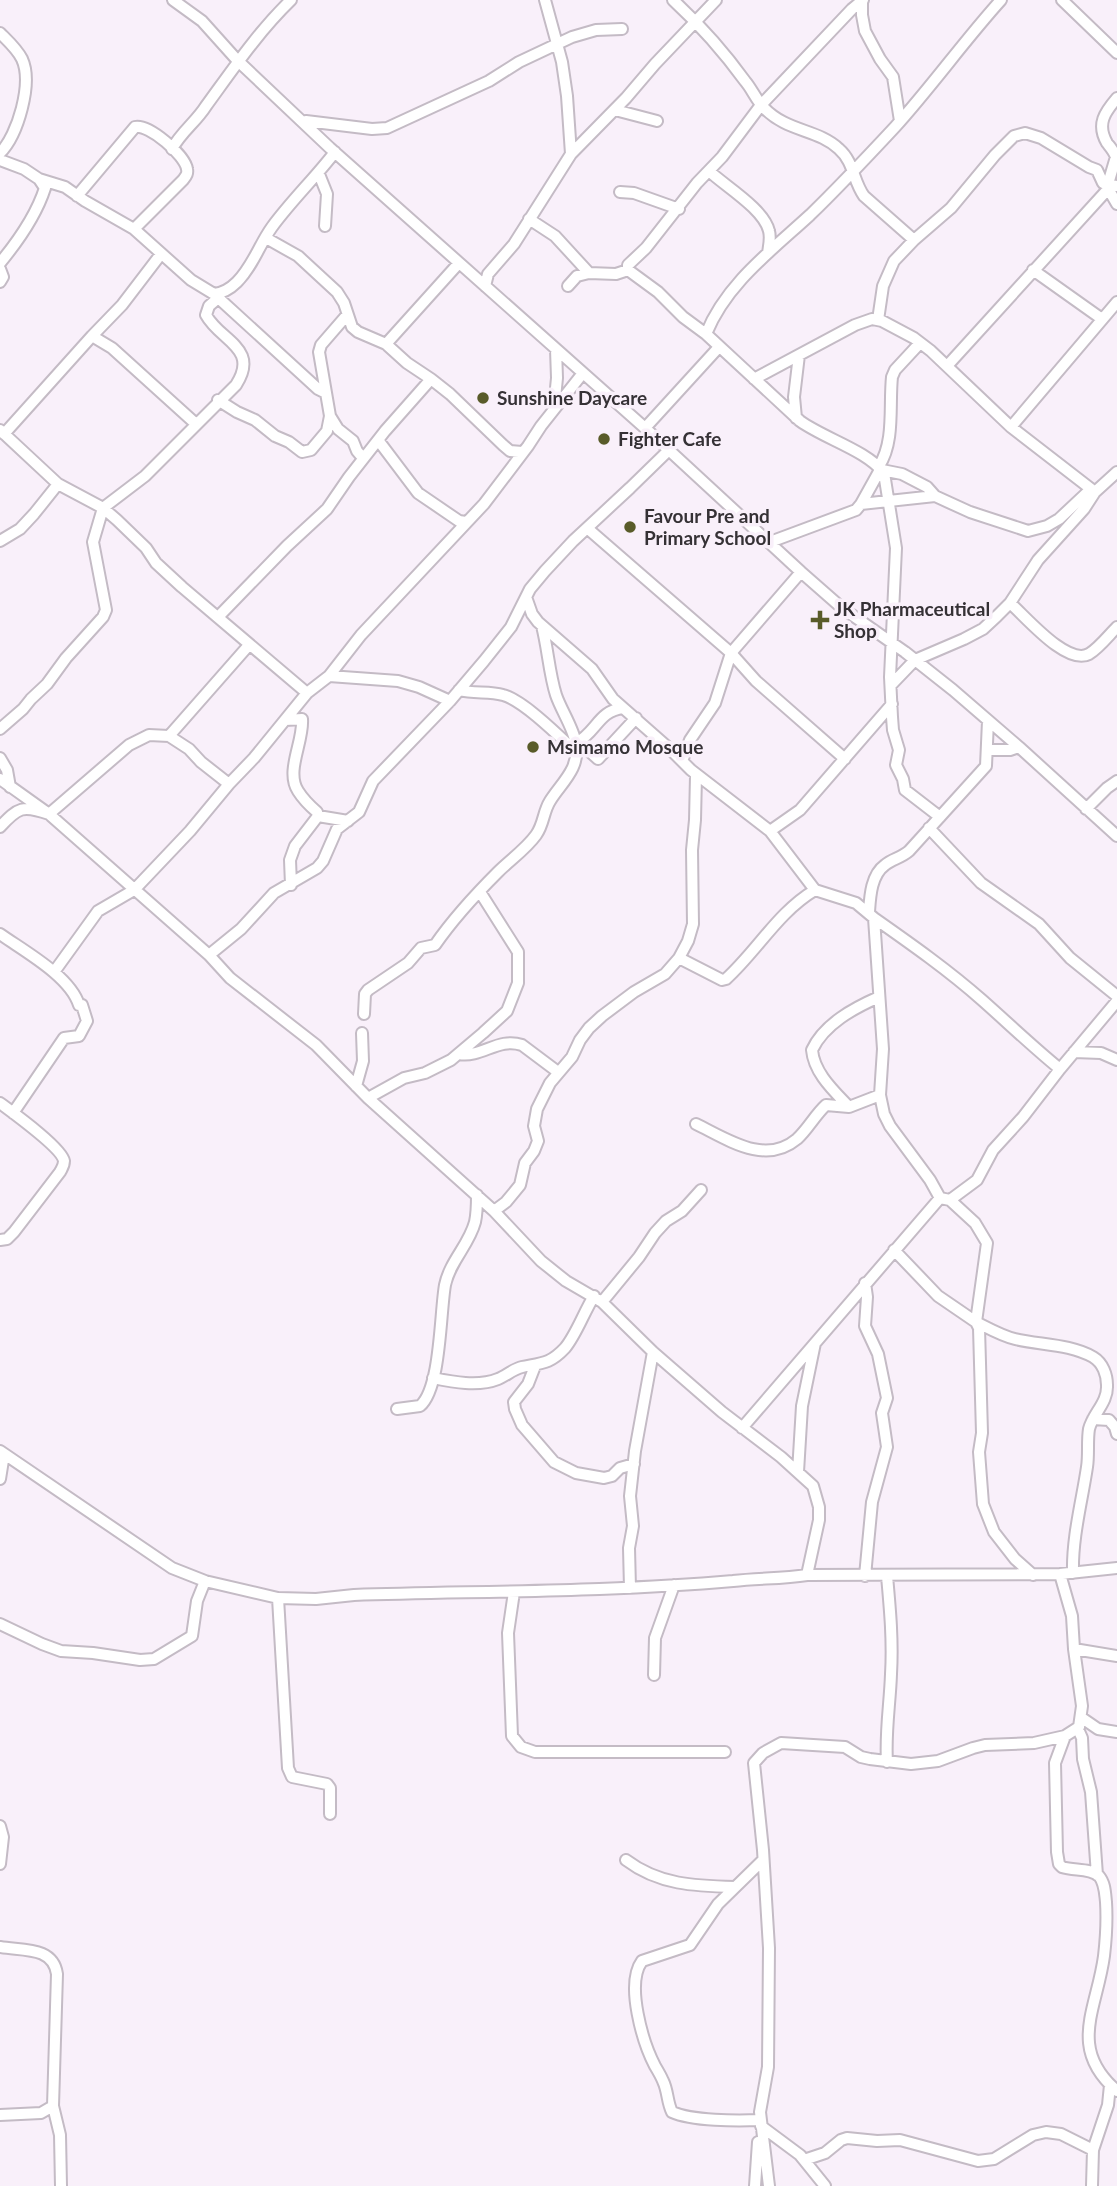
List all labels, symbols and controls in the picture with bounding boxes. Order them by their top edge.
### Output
place label: Sunshine Daycare [497,386,647,409]
marker: Sunshine Daycare [475,390,491,406]
place label: Fighter Cafe [618,427,721,450]
marker: Fighter Cafe [596,431,612,447]
place label: Favour Pre and Primary School [644,504,771,549]
marker: Favour Pre and Primary School [622,519,638,535]
place label: JK Pharmaceutical Shop [834,597,990,642]
marker: JK Pharmaceutical Shop [812,612,828,628]
place label: Msimamo Mosque [547,735,703,758]
marker: Msimamo Mosque [525,739,541,755]

